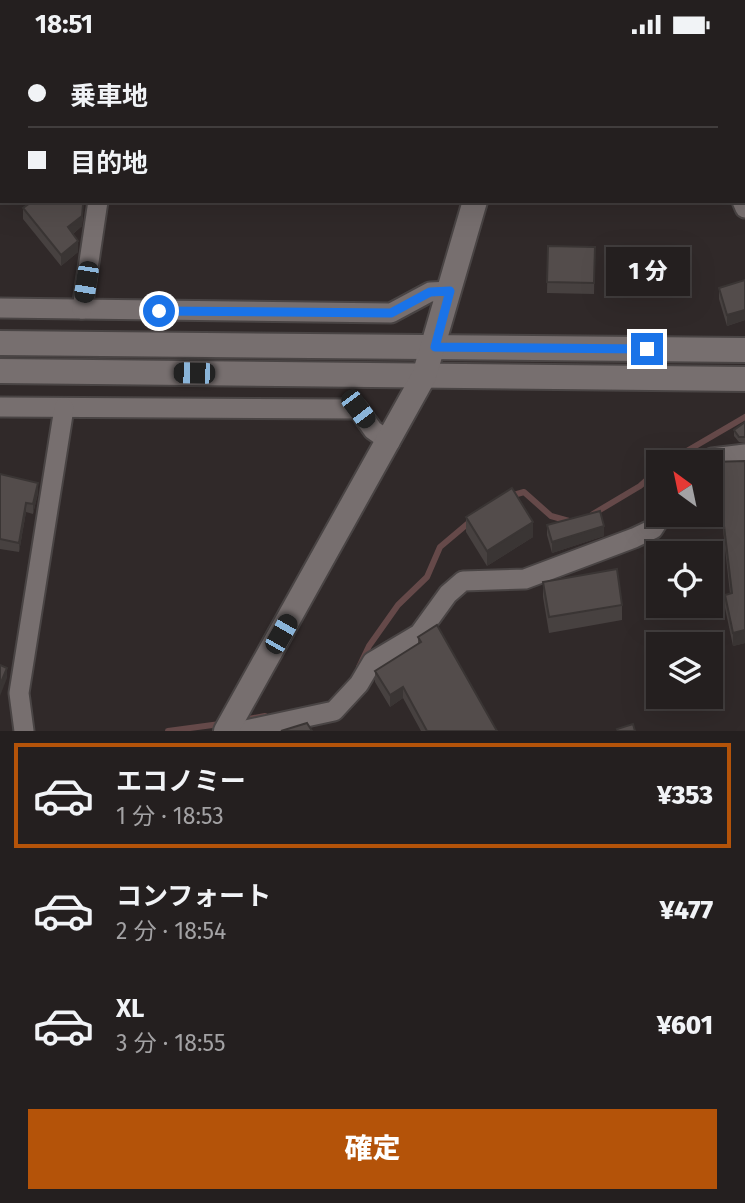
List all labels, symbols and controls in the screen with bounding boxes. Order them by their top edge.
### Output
text: 18:51 [35,9,93,40]
text: 乗車地 [70,81,148,112]
text: 目的地 [70,148,148,179]
callout: 1 分 [605,247,689,296]
text: 1 分 [628,257,668,285]
car [73,260,100,304]
route start [143,295,175,327]
route end [631,333,663,365]
car [173,362,216,384]
car [337,386,380,432]
north arrow [646,450,723,527]
map controls [646,450,723,709]
button: locate [646,541,723,618]
car [262,611,301,657]
button: layers [646,632,723,709]
icon: car [32,764,95,827]
text: エコノミー [116,766,246,797]
text: ¥353 [657,780,713,811]
text: 1 分 · 18:53 [116,802,224,830]
icon: car [32,879,95,942]
text: コンフォート [116,881,271,912]
text: ¥477 [660,895,713,926]
text: 2 分 · 18:54 [116,917,226,945]
text: XL [116,993,144,1024]
icon: car [32,994,95,1057]
text: ¥601 [657,1010,713,1041]
text: 3 分 · 18:55 [116,1029,225,1057]
button: 確定 [28,1109,717,1189]

